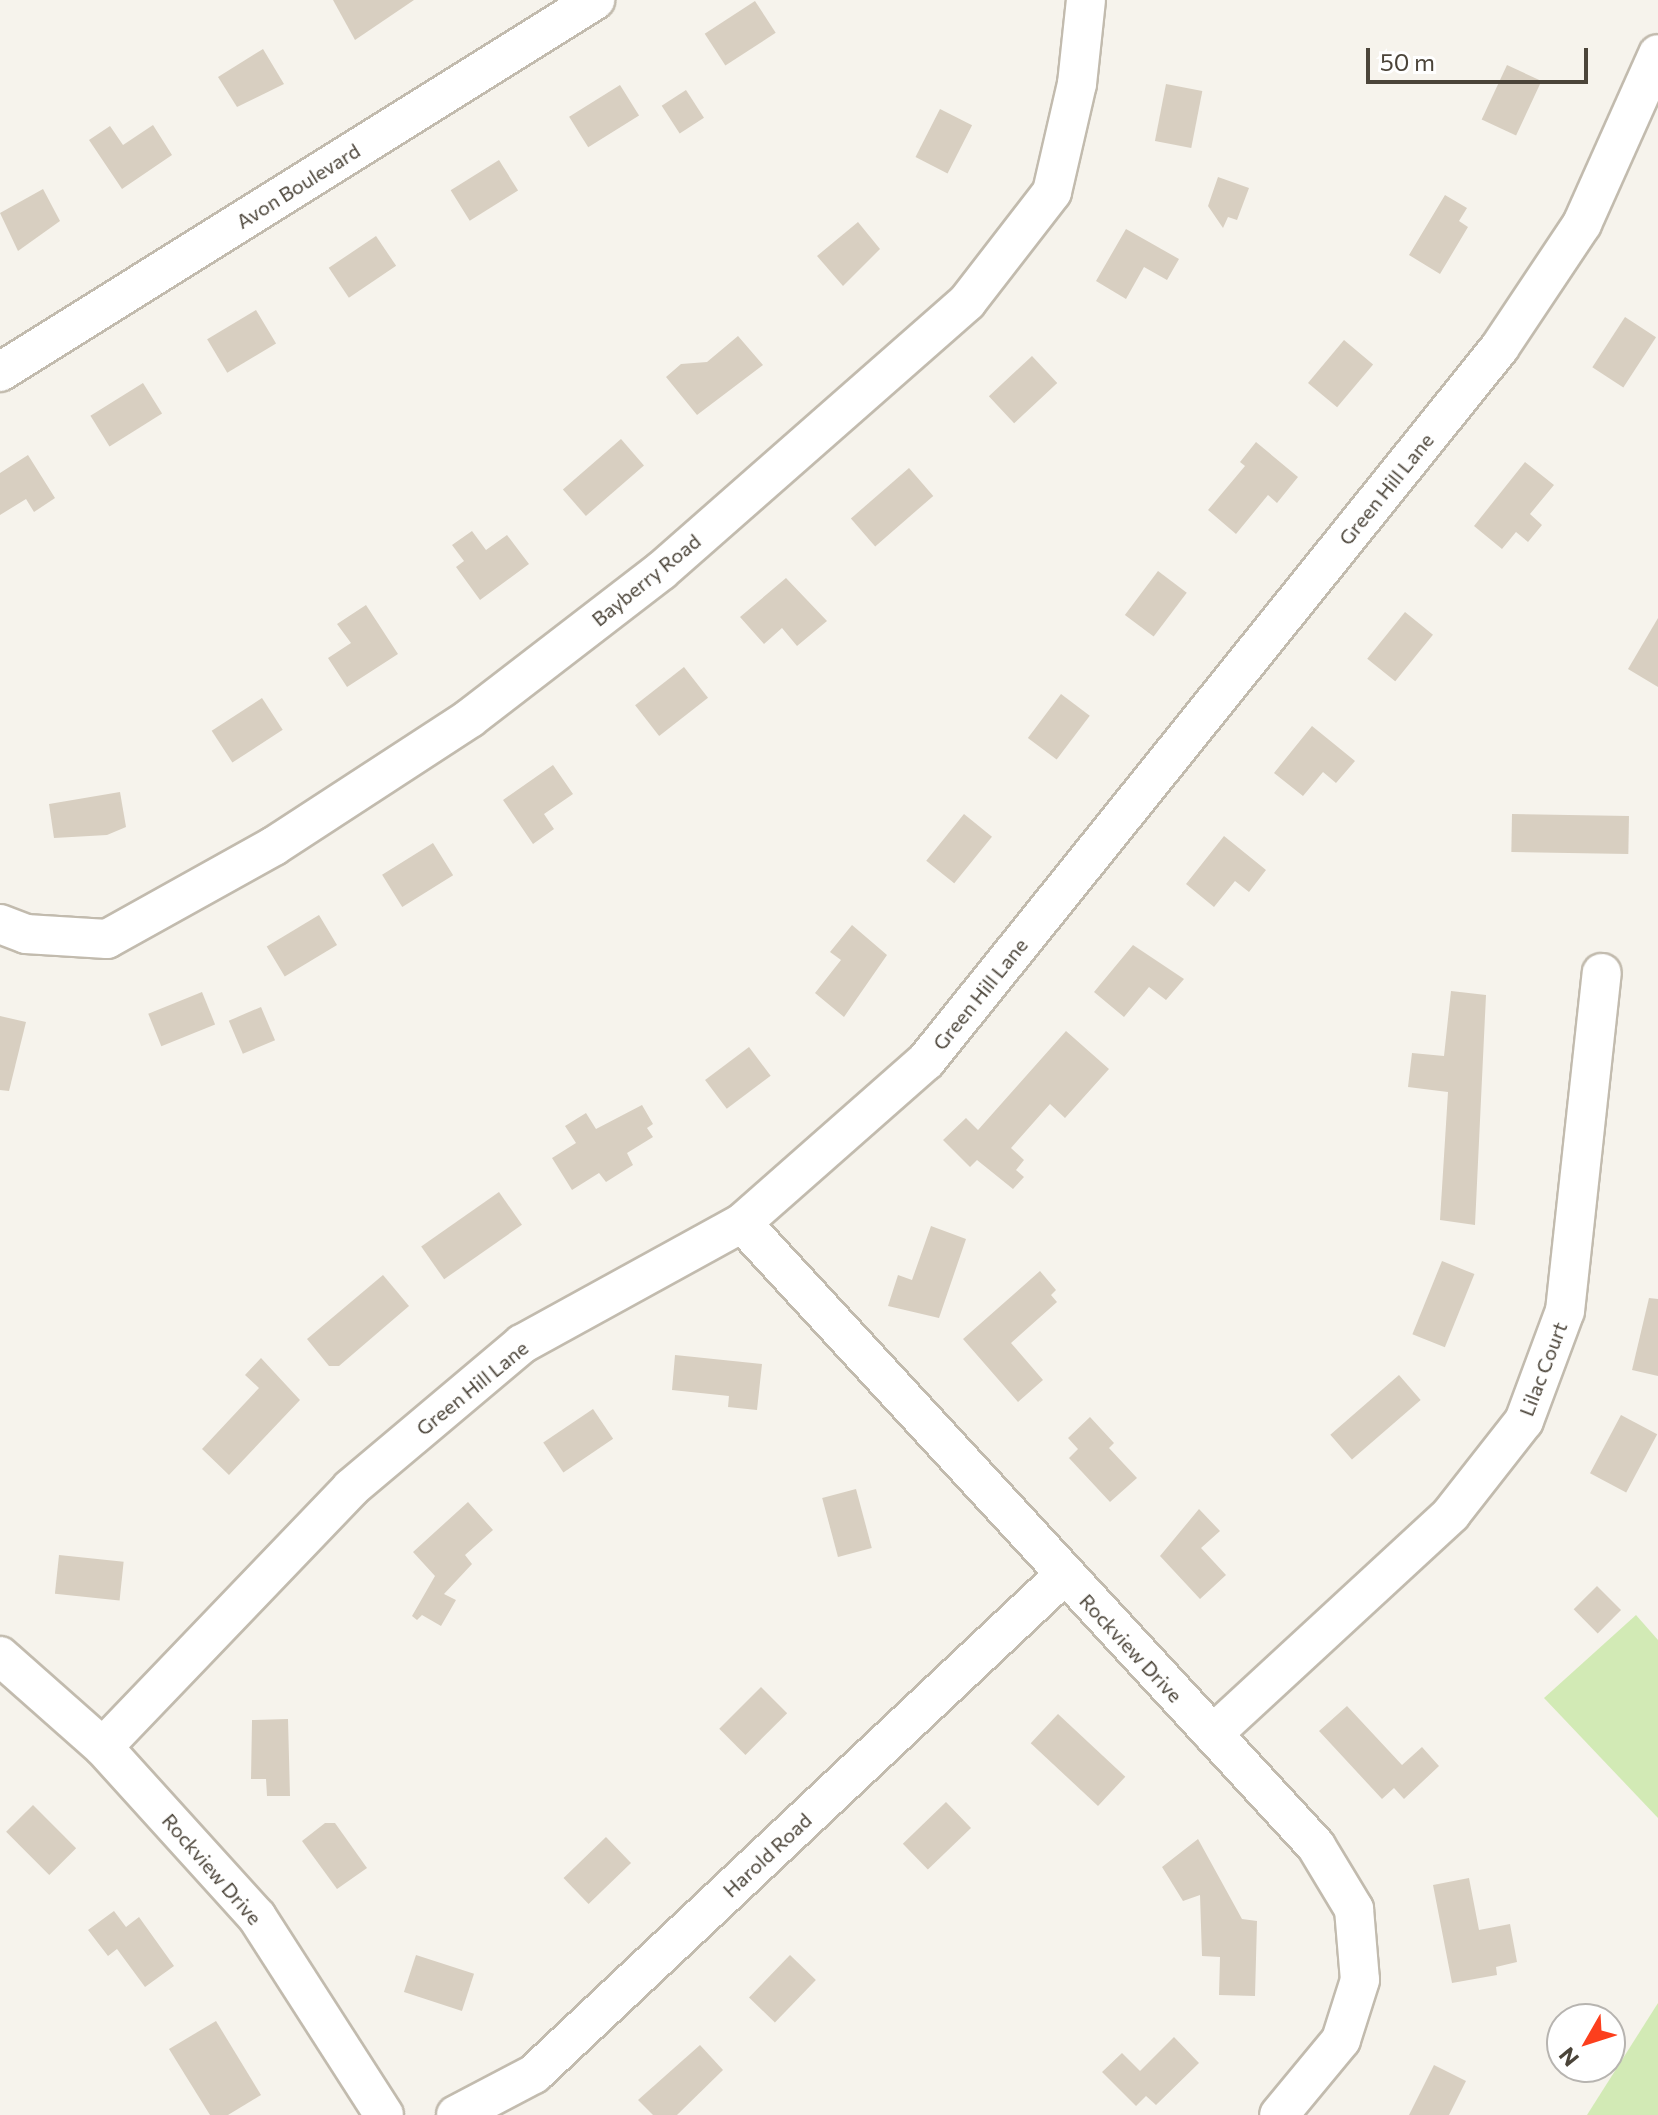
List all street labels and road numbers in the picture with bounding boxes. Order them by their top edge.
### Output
street label: Avon Boulevard [232,138,364,234]
street label: Green Hill Lane [1334,428,1438,550]
street label: Bayberry Road [587,529,705,631]
street label: Green Hill Lane [928,933,1032,1055]
street label: Lilac Court [1514,1319,1572,1419]
street label: Green Hill Lane [411,1336,533,1440]
street label: Rockview Drive [1075,1589,1187,1707]
street label: Harold Road [718,1808,816,1902]
street label: Rockview Drive [157,1809,267,1929]

